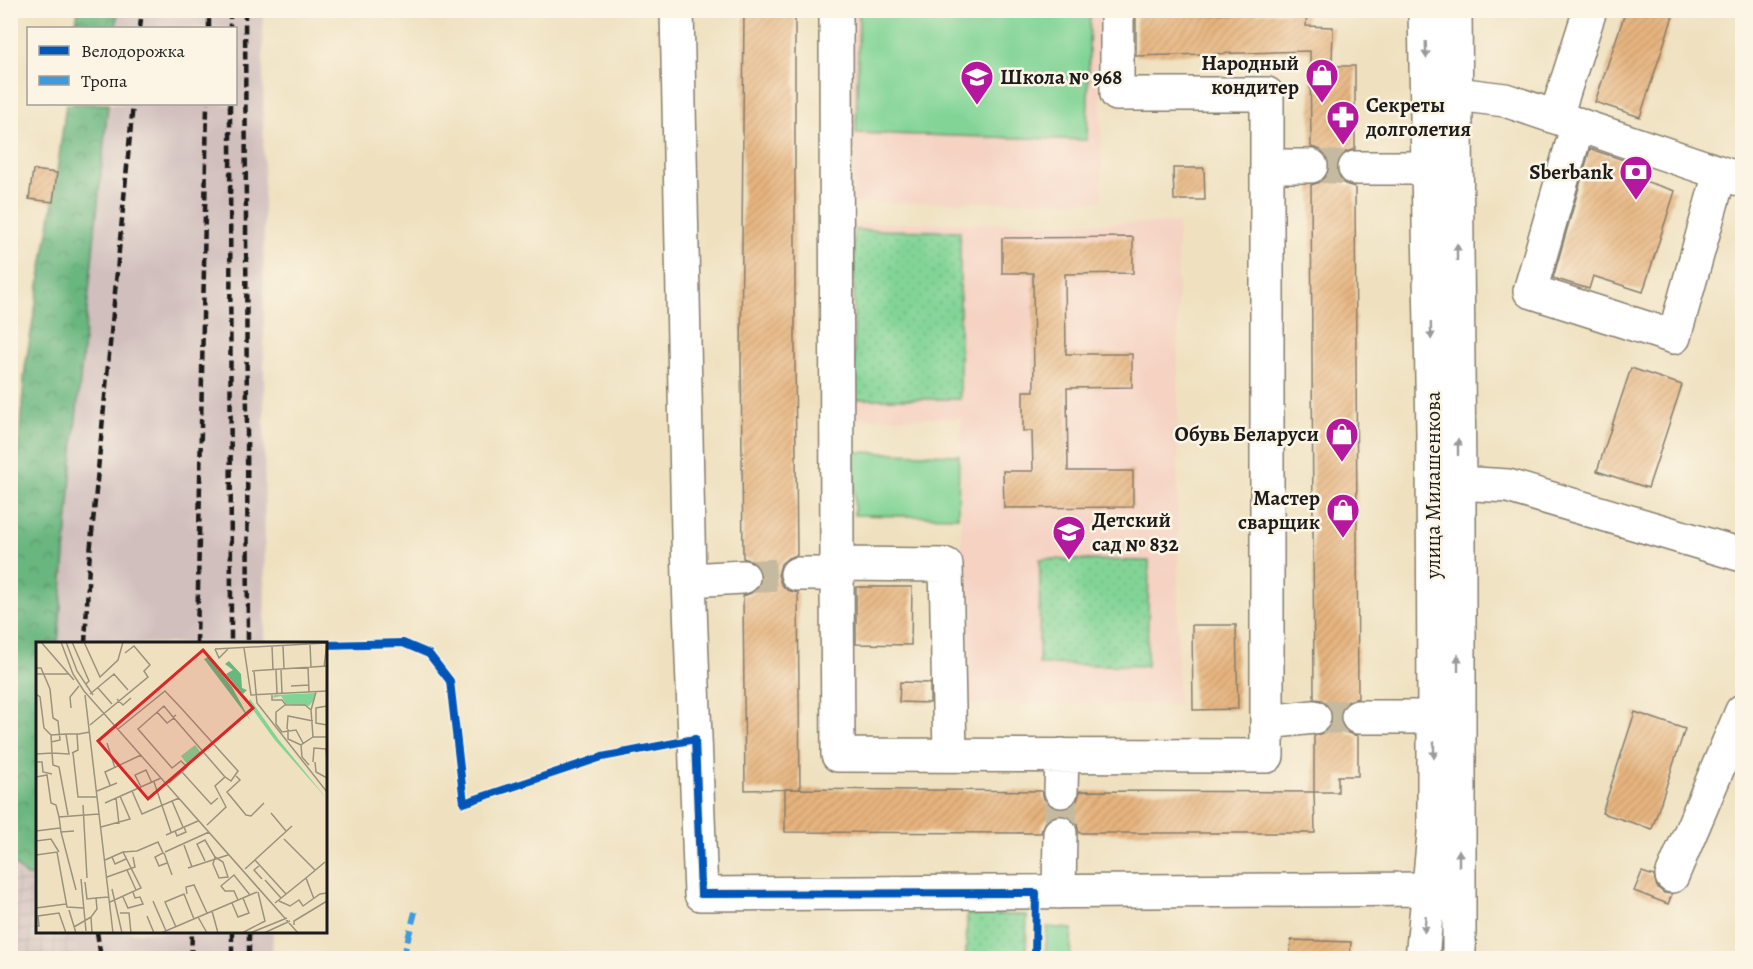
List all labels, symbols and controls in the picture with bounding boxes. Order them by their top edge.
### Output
legend [27,27,237,105]
text: Велодорожка [81,39,186,63]
one-way arrow [1421,40,1431,59]
place label: Народный кондитер [1201,49,1299,101]
shop icon: Народный кондитер [1304,57,1340,104]
school or university icon: Школа № 968 [959,59,995,106]
place label: Школа № 968 [1000,63,1122,91]
text: Тропа [81,69,128,93]
place label: Секреты долголетия [1365,91,1471,143]
pharmacy icon: Секреты долголетия [1325,99,1361,146]
bank icon: Sberbank [1618,154,1654,201]
place label: Sberbank [1529,158,1613,186]
one-way arrow [1452,243,1462,262]
one-way arrow [1426,322,1436,341]
street label: улица Милашенкова [1419,391,1447,580]
shop icon: Обувь Беларуси [1324,416,1360,463]
place label: Обувь Беларуси [1175,420,1319,448]
one-way arrow [1454,438,1463,457]
place label: Мастер сварщик [1238,484,1320,536]
shop icon: Мастер сварщик [1325,492,1361,539]
place label: Детский сад № 832 [1092,506,1179,558]
school or university icon: Детский сад № 832 [1051,514,1087,561]
inset map [36,642,327,933]
one-way arrow [1453,654,1463,673]
one-way arrow [1429,740,1439,759]
one-way arrow [1454,849,1464,868]
one-way arrow [1420,914,1430,933]

